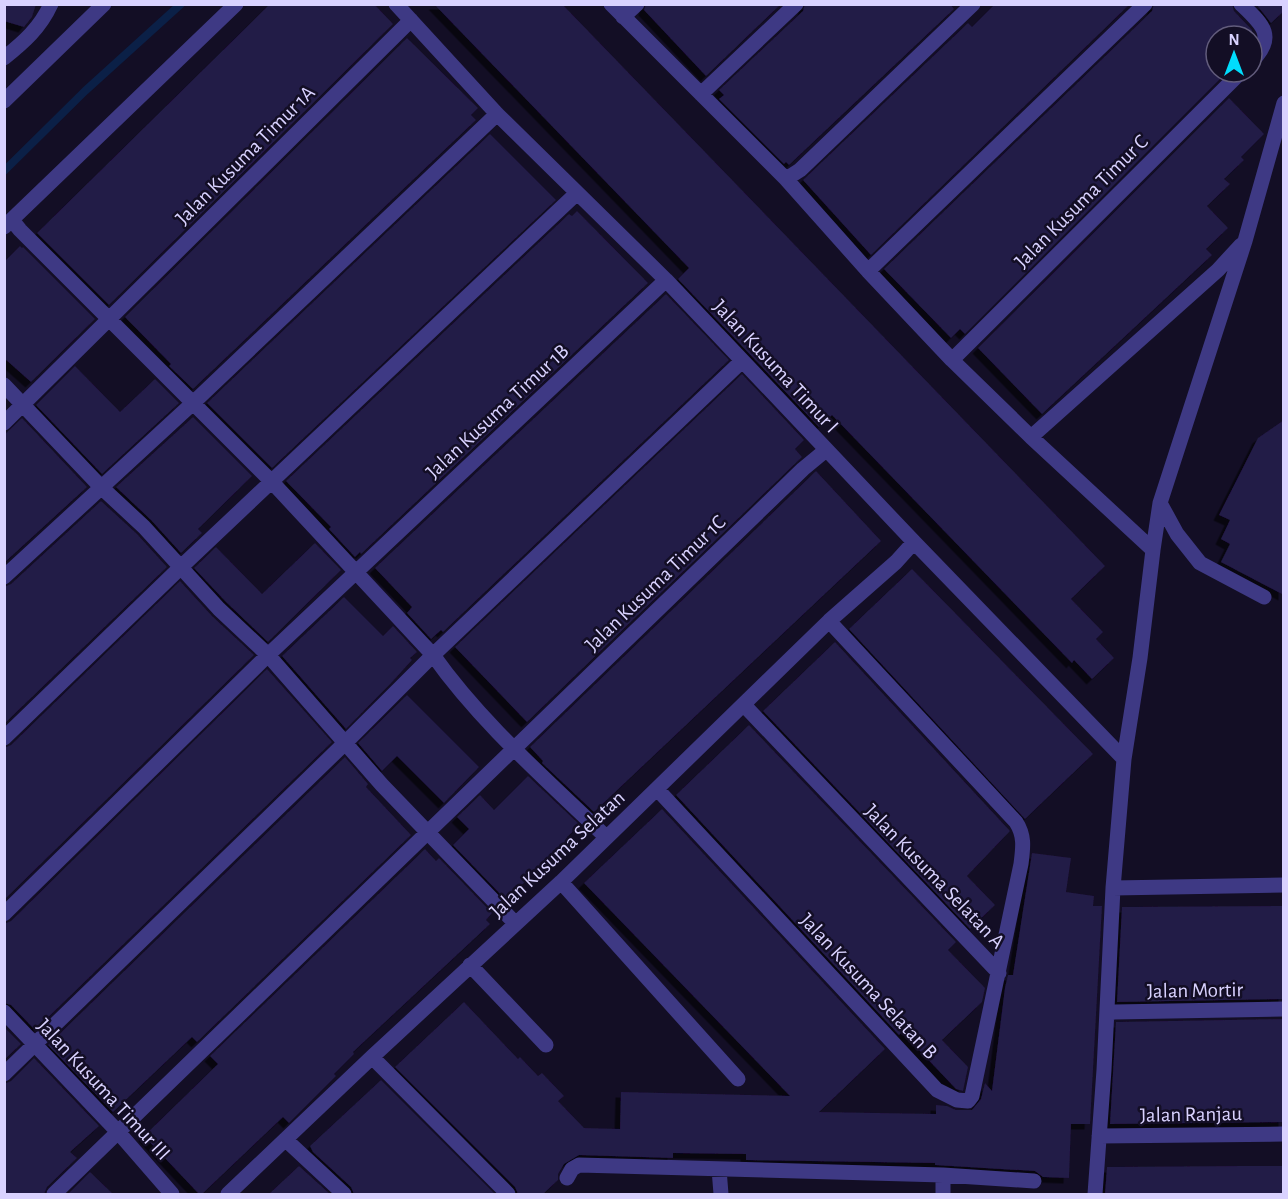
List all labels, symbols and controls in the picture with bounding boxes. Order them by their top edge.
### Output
north arrow [1204,24,1264,84]
text: N [1228,32,1240,48]
street label: Jalan Kusuma Timur 1A [172,82,319,229]
street label: Jalan Kusuma Timur C [1011,131,1152,272]
street label: Jalan Kusuma Timur I [709,296,842,437]
street label: Jalan Kusuma Timur 1B [422,340,573,483]
street label: Jalan Kusuma Timur 1C [581,511,730,655]
street label: Jalan Kusuma Selatan [486,787,629,922]
street label: Jalan Kusuma Selatan A [861,800,1009,953]
street label: Jalan Kusuma Selatan B [796,909,941,1063]
street label: Jalan Mortir [1147,979,1244,1002]
street label: Jalan Kusuma Timur III [33,1015,174,1164]
street label: Jalan Ranjau [1140,1103,1243,1126]

